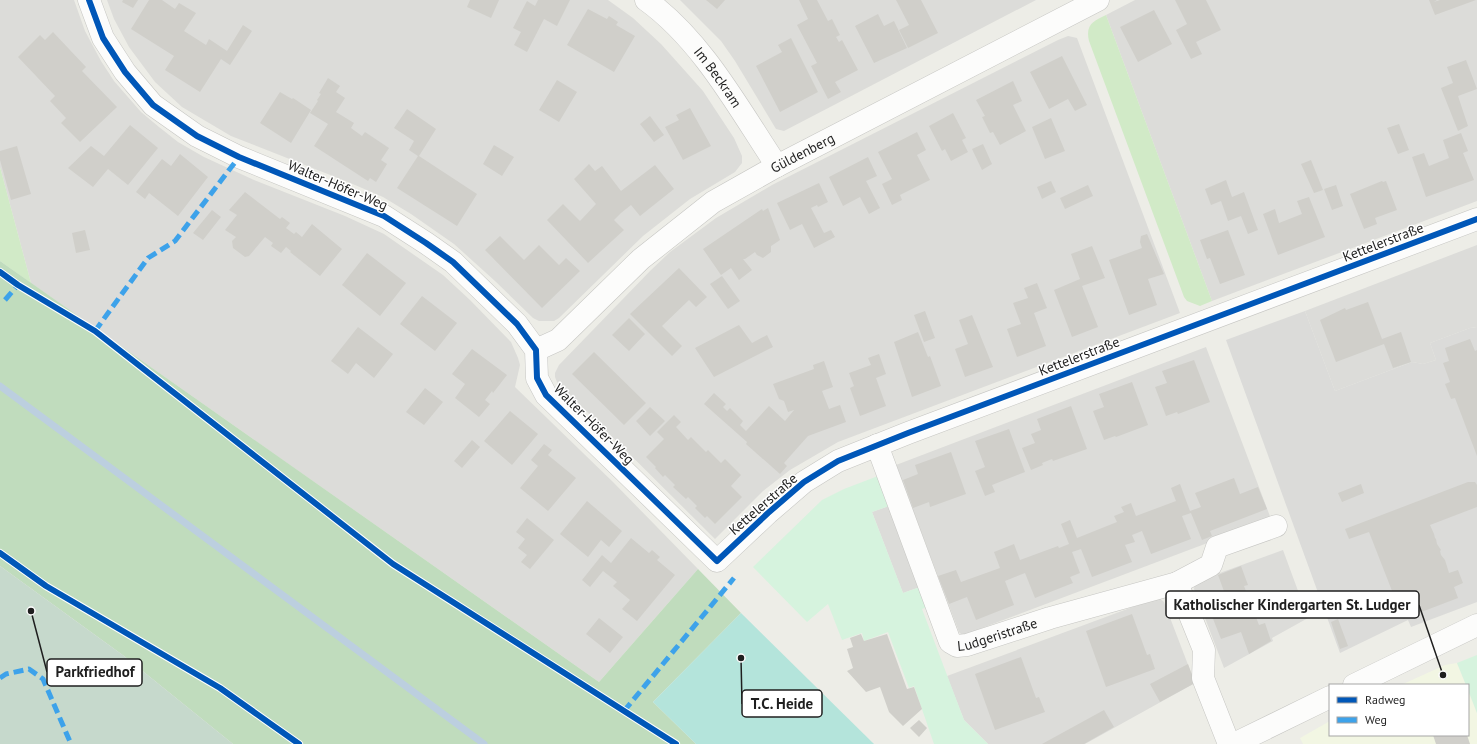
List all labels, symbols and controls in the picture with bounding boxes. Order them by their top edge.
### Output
street label: Im Beckram [690,43,746,111]
street label: Güldenberg [767,129,837,177]
street label: Walter-Höfer-Weg [285,156,391,214]
street label: Kettelerstraße [1340,218,1426,266]
street label: Kettelerstraße [1036,332,1122,380]
street label: Walter-Höfer-Weg [550,380,638,468]
street label: Kettelerstraße [725,469,801,539]
callout: Katholischer Kindergarten St. Ludger [1166,591,1419,618]
text: Katholischer Kindergarten St. Ludger [1174,595,1411,614]
street label: Ludgeristraße [956,614,1040,655]
callout: Parkfriedhof [47,659,142,686]
text: Parkfriedhof [56,662,136,681]
legend [1329,684,1469,736]
callout: T.C. Heide [742,690,822,717]
text: Radweg [1365,692,1406,707]
text: T.C. Heide [751,694,814,713]
text: Weg [1365,712,1387,727]

